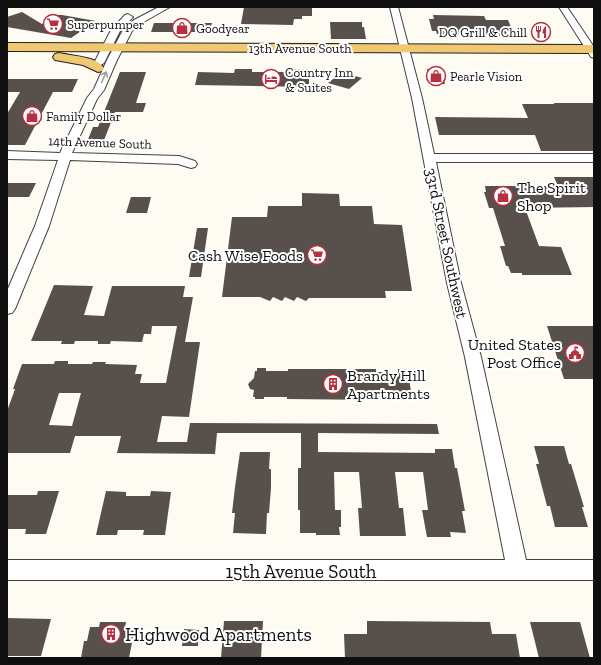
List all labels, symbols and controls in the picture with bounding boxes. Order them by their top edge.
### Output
supermarket icon: Superpumper [42,13,64,35]
place label: Superpumper [67,17,144,32]
shop icon: Goodyear [171,17,193,39]
place label: Goodyear [196,21,250,36]
restaurant icon: DQ Grill & Chill [530,21,552,43]
place label: DQ Grill & Chill [439,25,528,40]
street label: 13th Avenue South [248,41,352,56]
place label: Country Inn & Suites [285,65,354,95]
shop icon: Pearle Vision [425,65,447,87]
hotel icon: Country Inn & Suites [260,68,282,90]
place label: Pearle Vision [450,69,523,84]
one-way arrow [101,72,109,84]
shop icon: Family Dollar [21,105,43,127]
place label: Family Dollar [46,109,121,124]
street label: 14th Avenue South [48,133,153,152]
street label: 33rd Street Southwest [421,166,472,320]
place label: The Spirit Shop [517,178,586,215]
shop icon: The Spirit Shop [492,185,514,207]
supermarket icon: Cash Wise Foods [306,244,328,266]
place label: Cash Wise Foods [188,246,303,265]
place label: United States Post Office [468,335,561,372]
public building icon: United States Post Office [564,342,586,364]
place label: Brandy Hill Apartments [347,366,430,403]
building icon: Brandy Hill Apartments [322,373,344,395]
street label: 15th Avenue South [225,560,377,583]
building icon: Highwood Apartments [100,623,122,645]
place label: Highwood Apartments [125,623,312,646]

